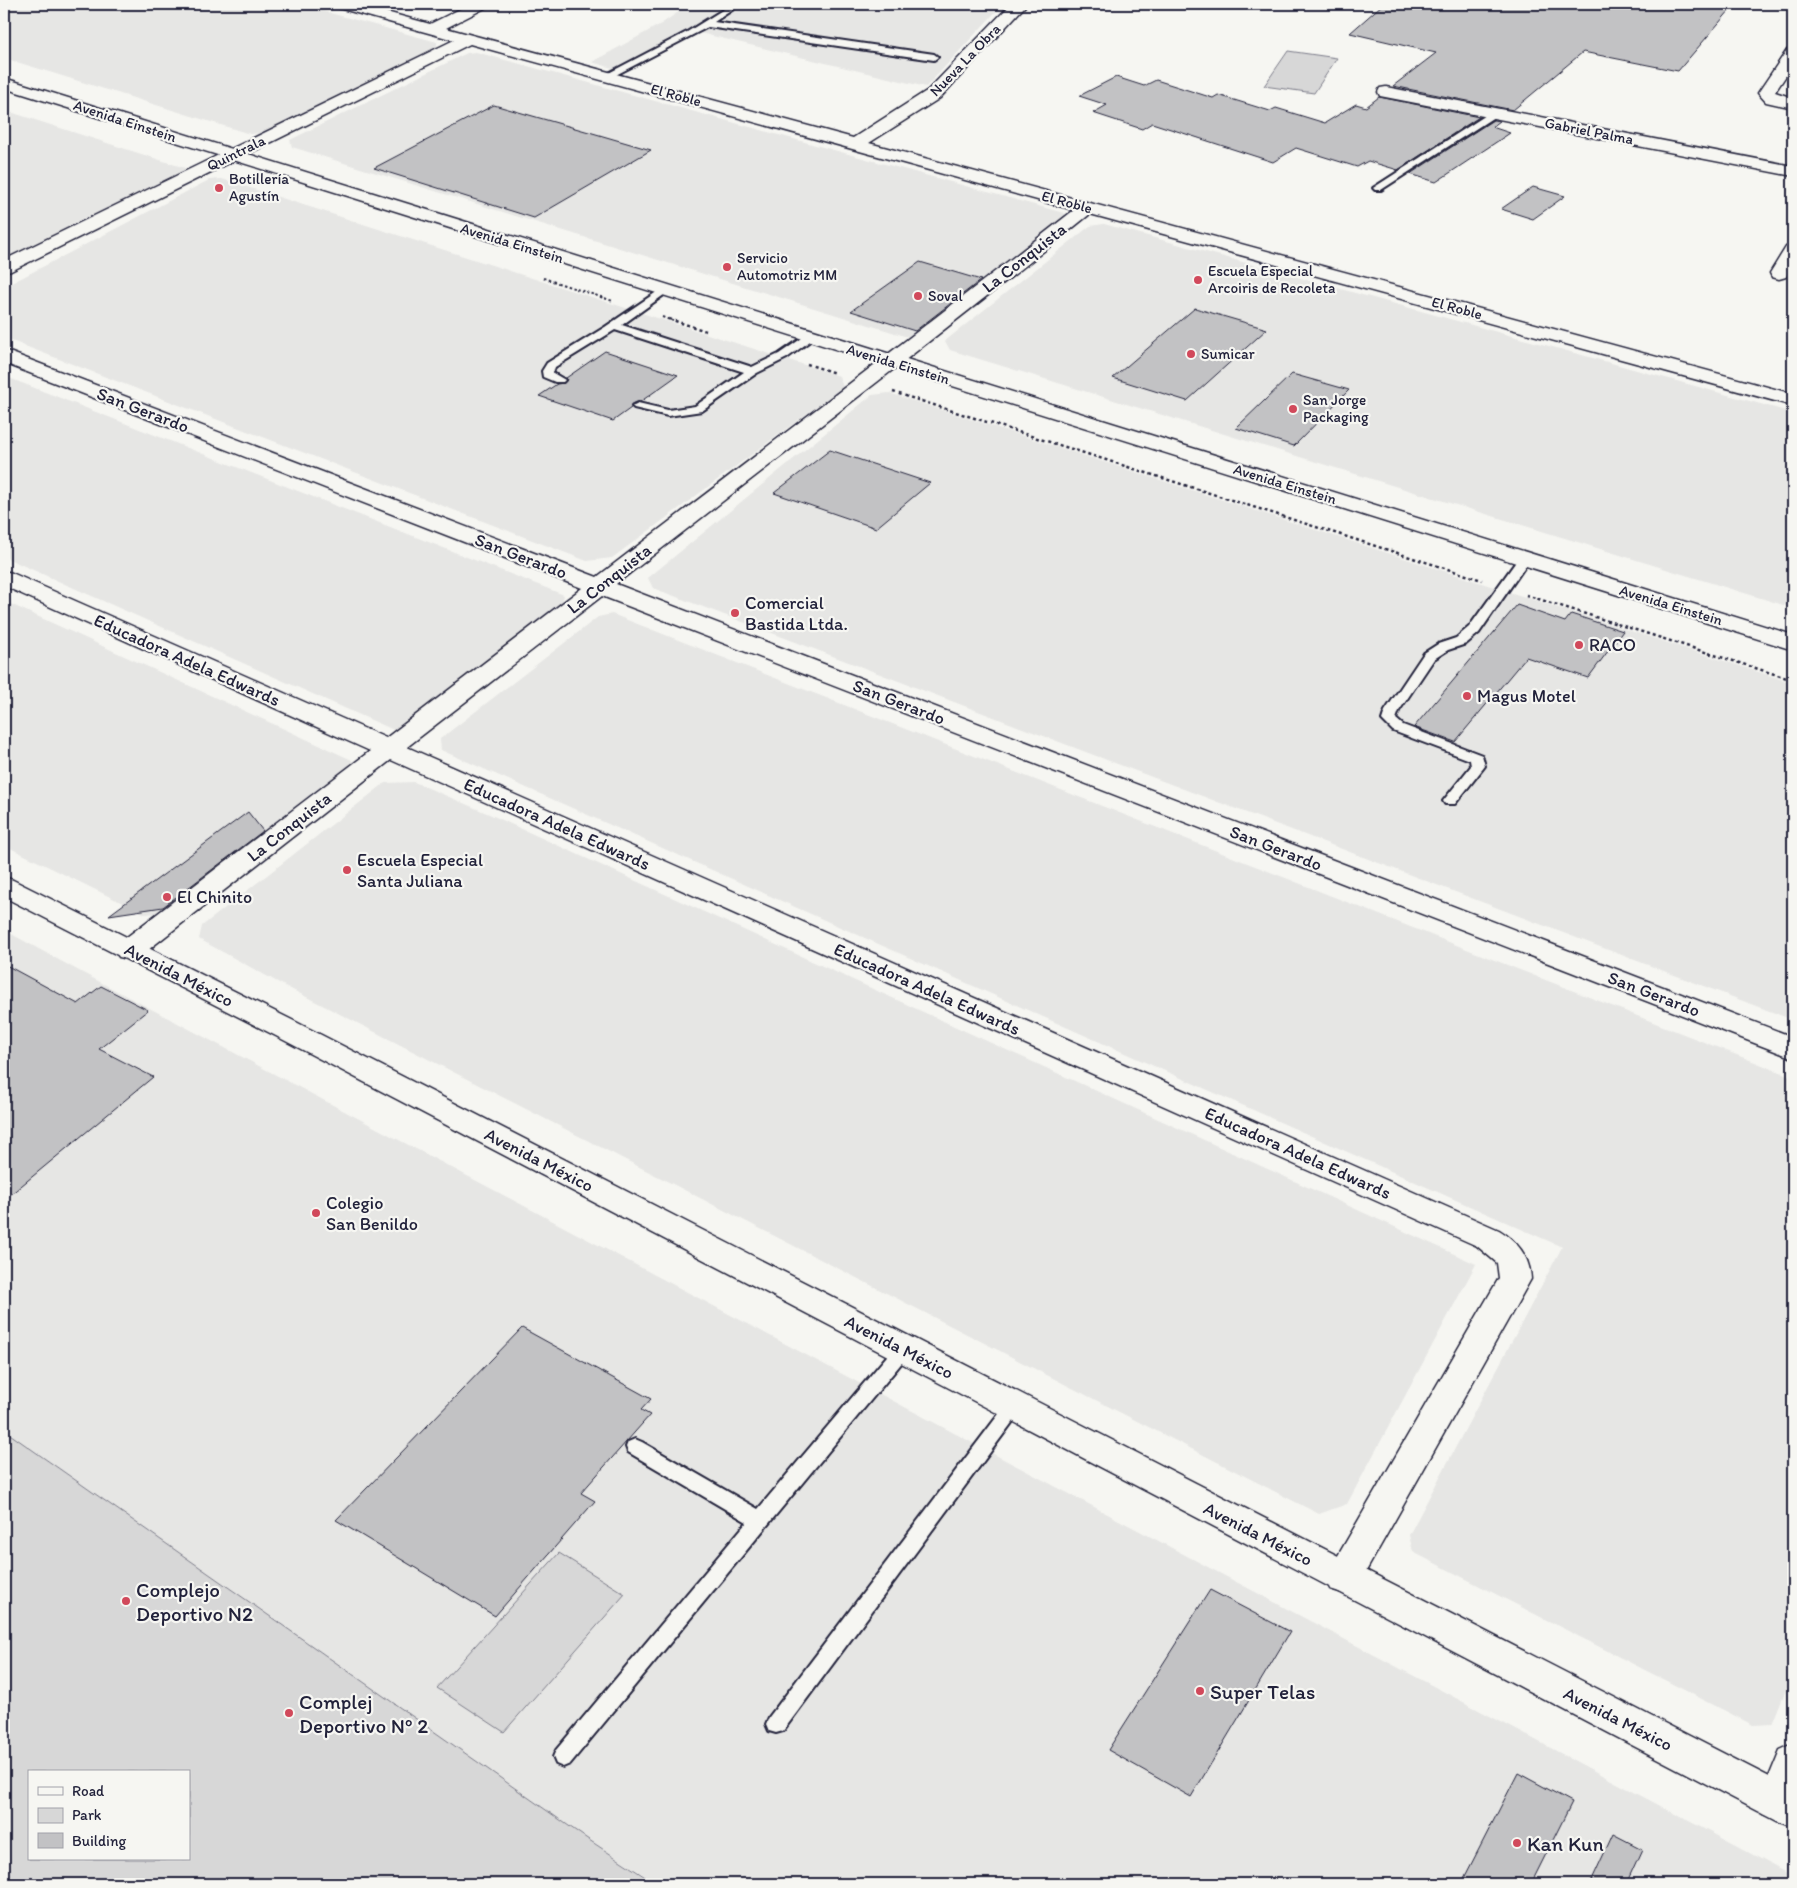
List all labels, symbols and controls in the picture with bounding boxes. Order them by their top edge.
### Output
street label: Nueva La Obra [926,19,1005,100]
street label: El Roble [649,80,703,110]
street label: Avenida Einstein [71,96,179,146]
street label: Gabriel Palma [1543,114,1635,149]
street label: Quintrala [204,131,268,175]
place label: Botillería Agustín [229,170,289,205]
marker: Botillería Agustín [213,182,225,194]
street label: El Roble [1040,187,1094,217]
street label: La Conquista [977,218,1071,298]
street label: Avenida Einstein [458,219,566,267]
place label: Servicio Automotriz MM [737,249,837,284]
marker: Servicio Automotriz MM [721,261,733,273]
place label: Escuela Especial Arcoiris de Recoleta [1208,262,1336,297]
marker: Escuela Especial Arcoiris de Recoleta [1192,274,1204,286]
place label: Soval [928,287,963,305]
marker: Soval [912,290,924,302]
street label: El Roble [1430,293,1484,323]
street label: Avenida Einstein [844,340,952,388]
place label: Sumicar [1201,345,1255,363]
marker: Sumicar [1185,348,1197,360]
street label: San Gerardo [94,382,192,438]
place label: San Jorge Packaging [1303,391,1369,426]
marker: San Jorge Packaging [1287,403,1299,415]
street label: Avenida Einstein [1231,460,1339,508]
street label: San Gerardo [472,528,570,584]
street label: La Conquista [562,539,656,619]
street label: Avenida Einstein [1617,581,1725,629]
place label: Comercial Bastida Ltda. [745,592,848,635]
marker: Comercial Bastida Ltda. [729,607,741,619]
street label: Educadora Adela Edwards [91,609,283,711]
place label: RACO [1589,634,1636,656]
marker: RACO [1573,639,1585,651]
street label: San Gerardo [850,674,948,730]
place label: Magus Motel [1477,685,1576,707]
marker: Magus Motel [1461,690,1473,702]
street label: Educadora Adela Edwards [461,773,653,875]
street label: La Conquista [242,787,336,867]
street label: San Gerardo [1227,820,1325,876]
place label: Escuela Especial Santa Juliana [357,849,483,892]
marker: Escuela Especial Santa Juliana [341,864,353,876]
place label: El Chinito [177,886,252,908]
marker: El Chinito [161,891,173,903]
street label: Avenida México [121,938,237,1012]
street label: Educadora Adela Edwards [831,938,1023,1040]
street label: San Gerardo [1605,966,1703,1022]
street label: Educadora Adela Edwards [1202,1102,1394,1204]
street label: Avenida México [481,1123,597,1197]
place label: Colegio San Benildo [326,1192,418,1235]
marker: Colegio San Benildo [310,1207,322,1219]
street label: Avenida México [841,1310,957,1384]
street label: Avenida México [1200,1497,1316,1571]
place label: Complejo Deportivo N2 [136,1577,253,1626]
marker: Complejo Deportivo N2 [120,1595,132,1607]
place label: Super Telas [1210,1679,1315,1704]
street label: Avenida México [1560,1682,1676,1756]
marker: Super Telas [1194,1685,1206,1697]
place label: Complej Deportivo Nº 2 [299,1689,428,1738]
marker: Complej Deportivo Nº 2 [283,1707,295,1719]
legend [28,1770,190,1860]
text: Road [72,1782,105,1800]
text: Park [72,1806,102,1824]
place label: Kan Kun [1527,1831,1604,1856]
text: Building [72,1832,126,1850]
marker: Kan Kun [1511,1837,1523,1849]

